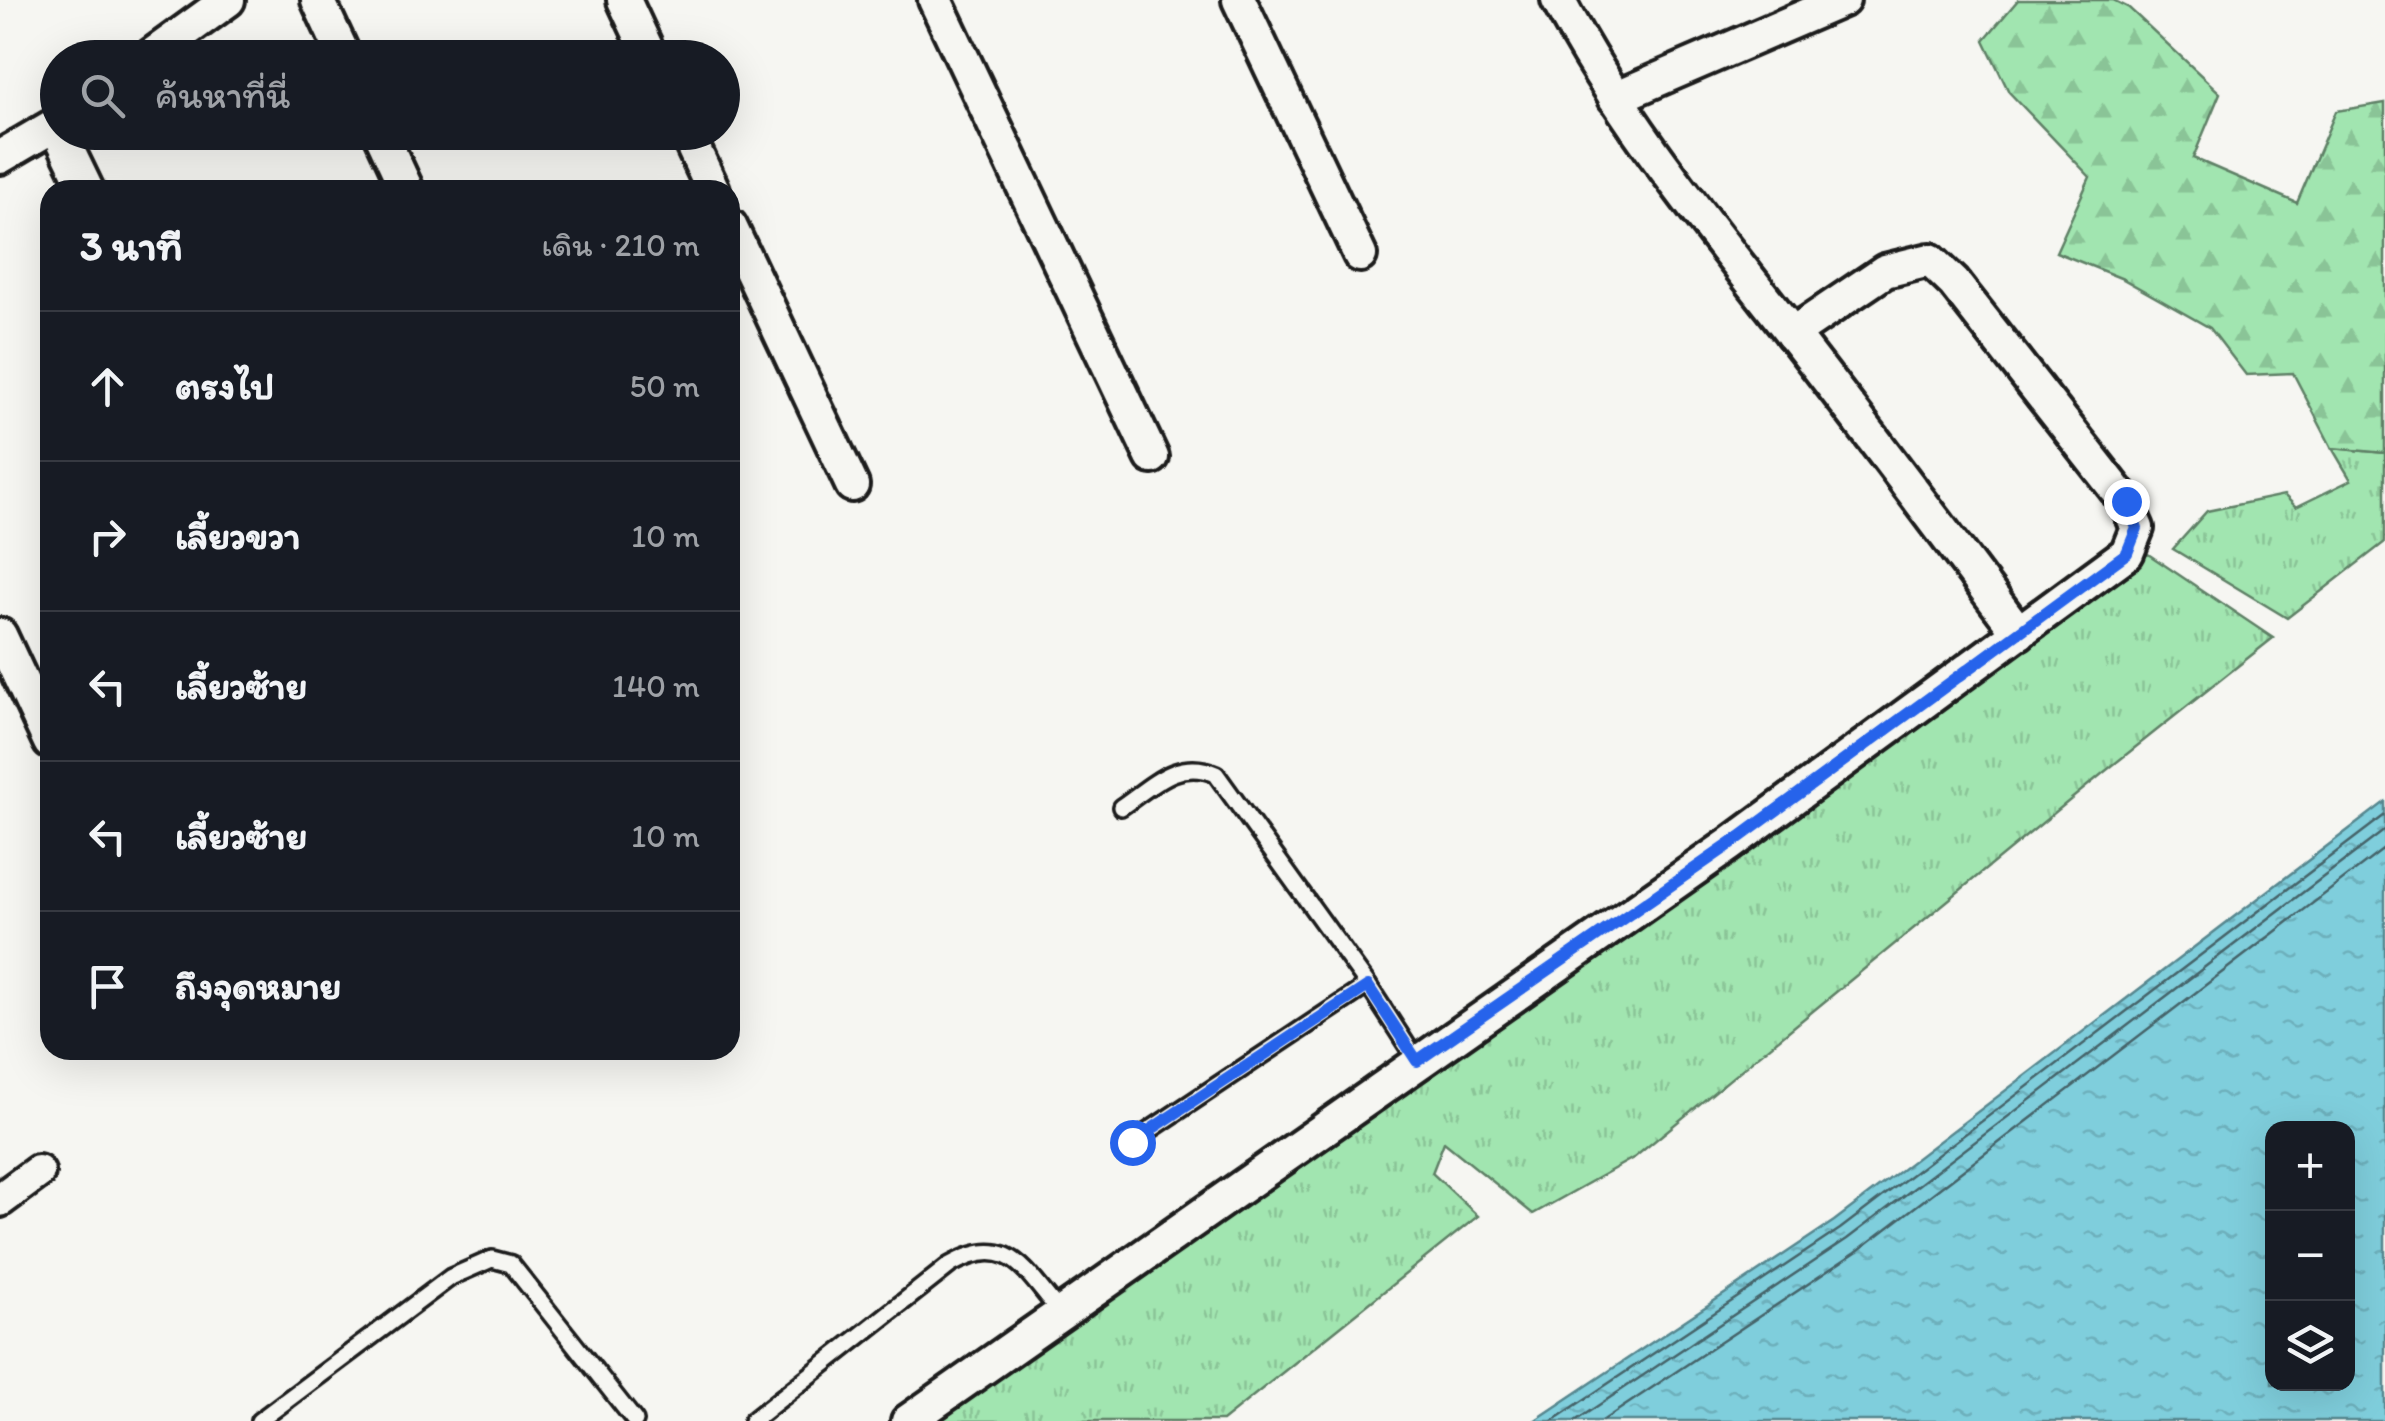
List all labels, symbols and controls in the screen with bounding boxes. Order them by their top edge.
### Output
search box [40,40,740,150]
icon: search [75,68,130,123]
text: ค้นหาที่นี่ [155,72,290,118]
text: 3 นาที [80,220,183,271]
text: เดิน · 210 m [542,226,700,264]
icon: ahead [80,359,135,414]
text: ตรงไป [175,363,274,409]
text: 50 m [629,367,700,405]
route end [2104,479,2150,525]
icon: right [80,509,135,564]
text: เลี้ยวขวา [175,513,300,559]
text: 10 m [631,517,700,555]
icon: left [80,659,135,714]
text: เลี้ยวซ้าย [175,663,307,709]
text: 140 m [612,667,700,705]
icon: left [80,809,135,864]
text: เลี้ยวซ้าย [175,813,307,859]
text: 10 m [631,817,700,855]
icon: arrive [80,959,135,1014]
text: ถึงจุดหมาย [175,963,341,1009]
route start [1110,1120,1156,1166]
map controls [2265,1121,2355,1391]
button: + [2265,1121,2355,1211]
button: − [2265,1211,2355,1301]
button: layers [2265,1301,2355,1391]

